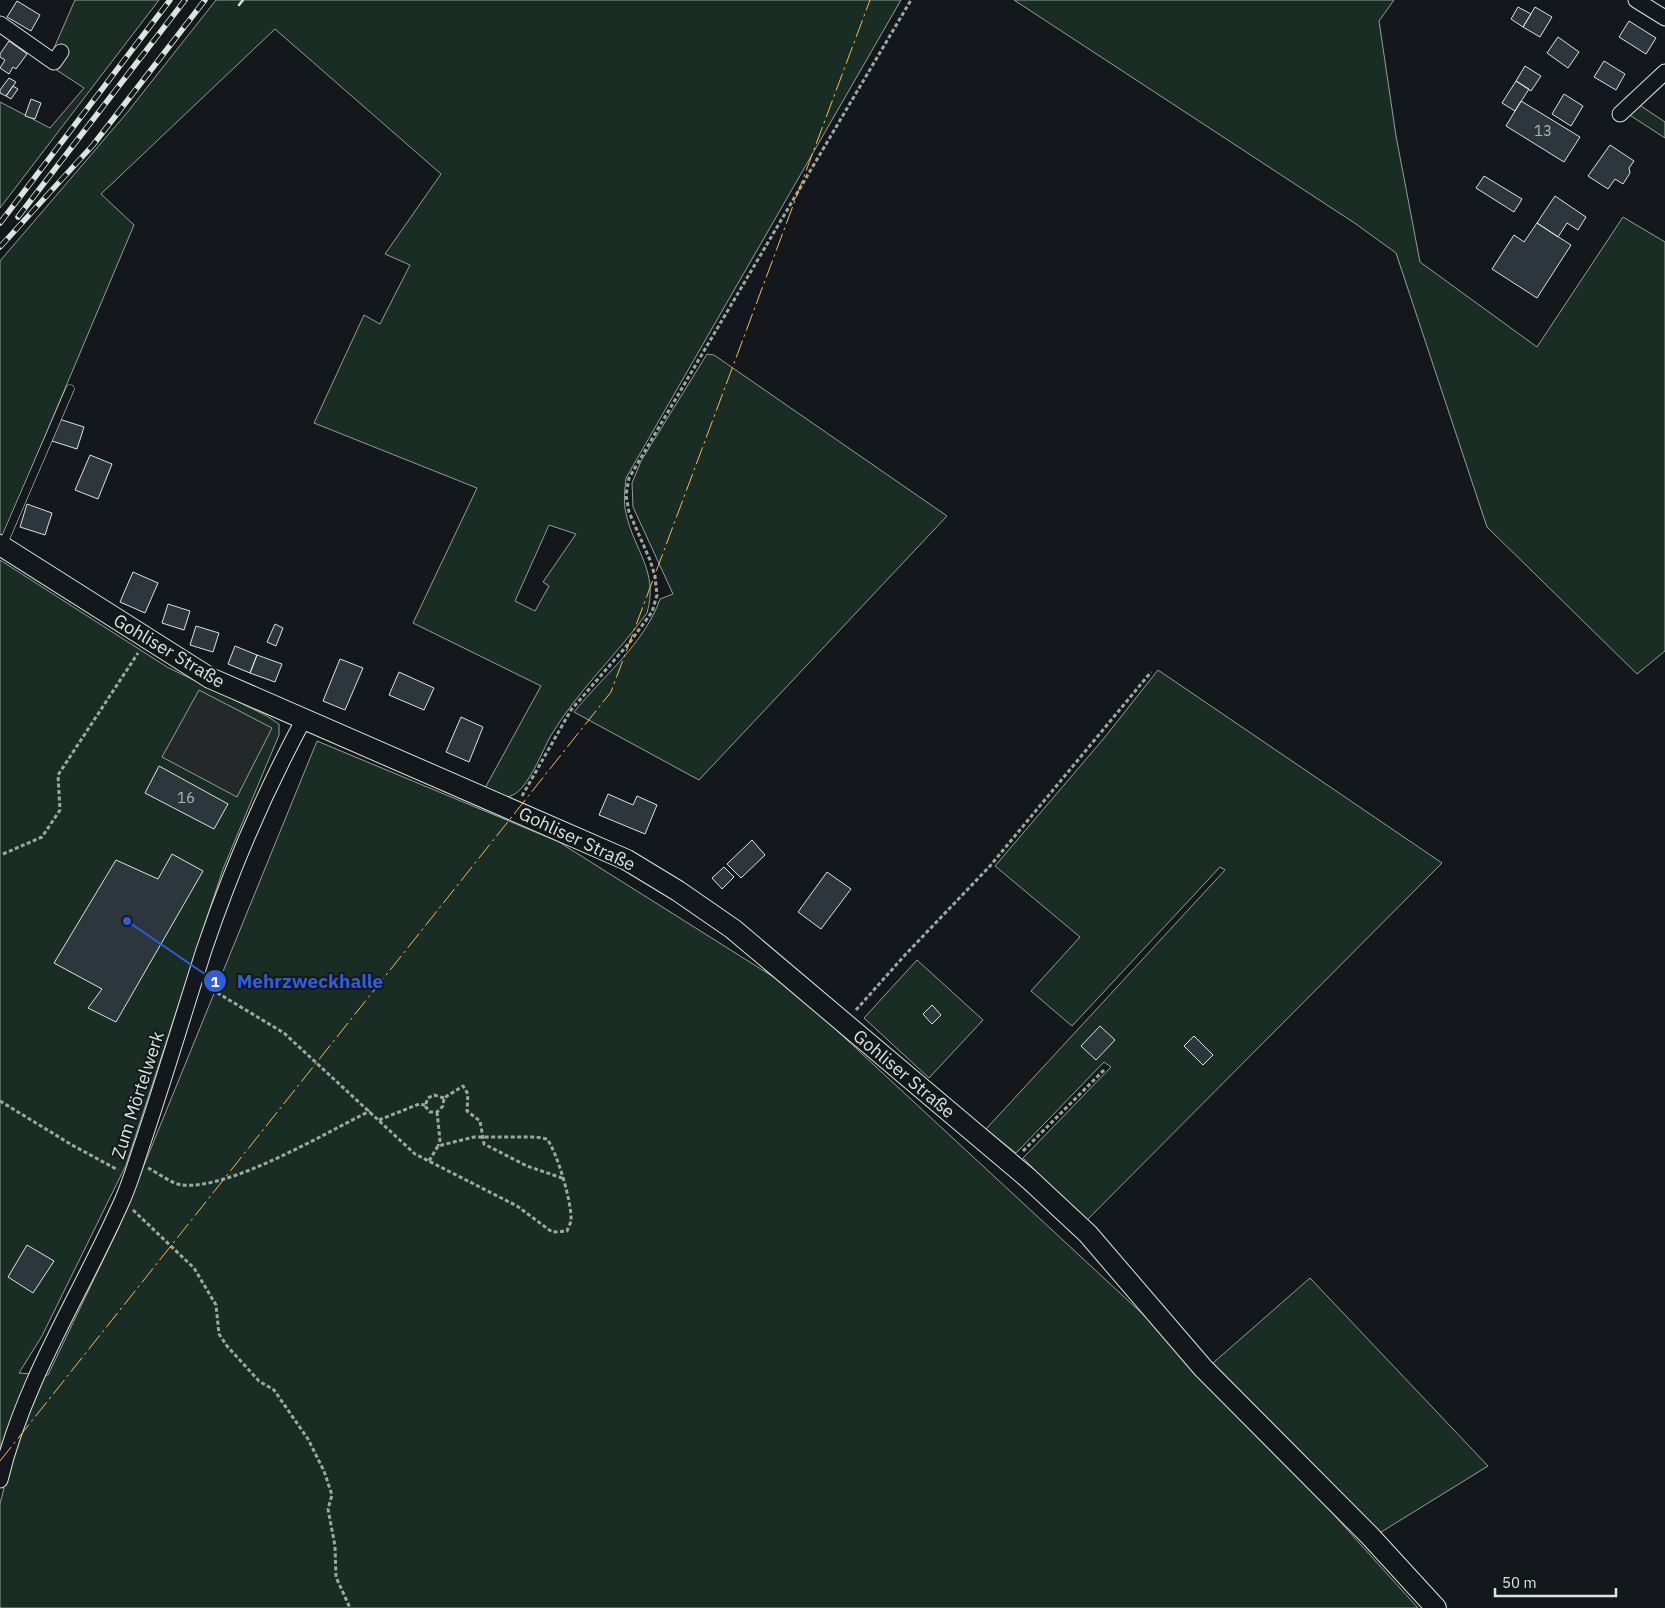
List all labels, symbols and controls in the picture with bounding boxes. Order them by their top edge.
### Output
house number: 13 [1534,121,1552,140]
street label: Gohliser Straße [109,608,229,693]
house number: 16 [177,788,195,807]
street label: Gohliser Straße [515,801,639,876]
callout: Mehrzweckhalle [202,964,394,998]
text: Mehrzweckhalle [237,969,383,993]
text: 1 [210,972,220,991]
street label: Gohliser Straße [849,1024,960,1123]
street label: Zum Mörtelwerk [106,1028,169,1161]
scale bar [1495,1566,1616,1598]
text: 50 m [1502,1573,1537,1592]

